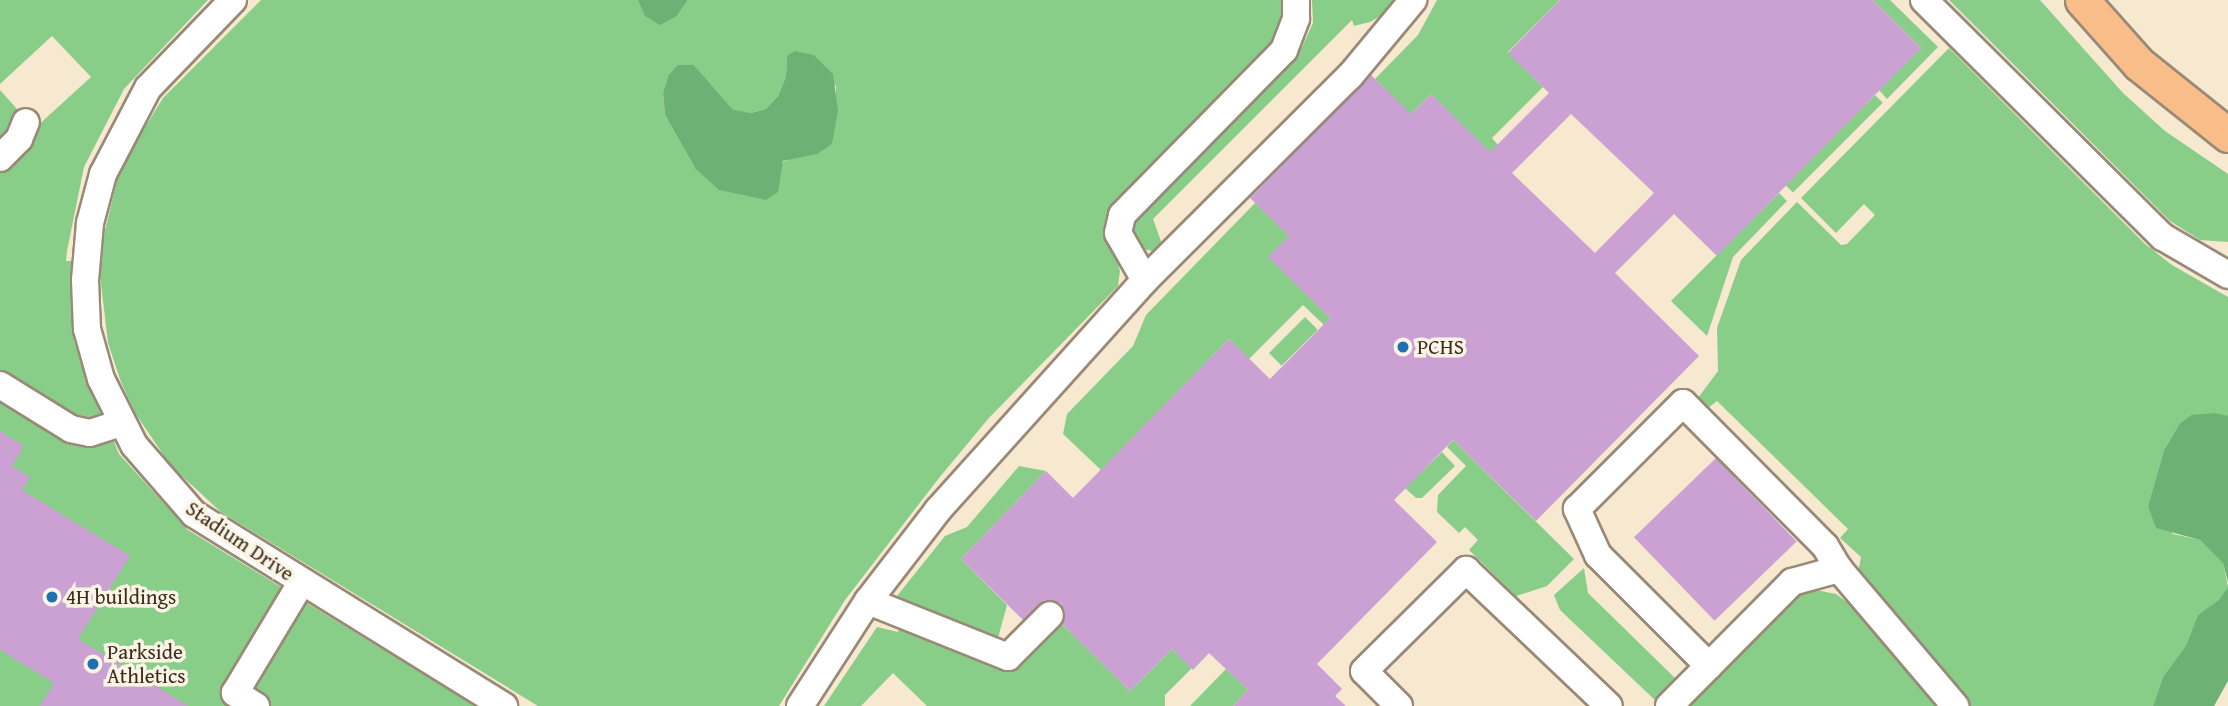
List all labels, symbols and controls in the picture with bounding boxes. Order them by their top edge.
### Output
place label: PCHS [1417,334,1464,360]
marker: PCHS [1395,339,1411,355]
street label: Stadium Drive [181,496,299,586]
place label: 4H buildings [66,584,176,610]
marker: 4H buildings [44,589,60,605]
place label: Parkside Athletics [107,639,186,689]
marker: Parkside Athletics [85,656,101,672]

